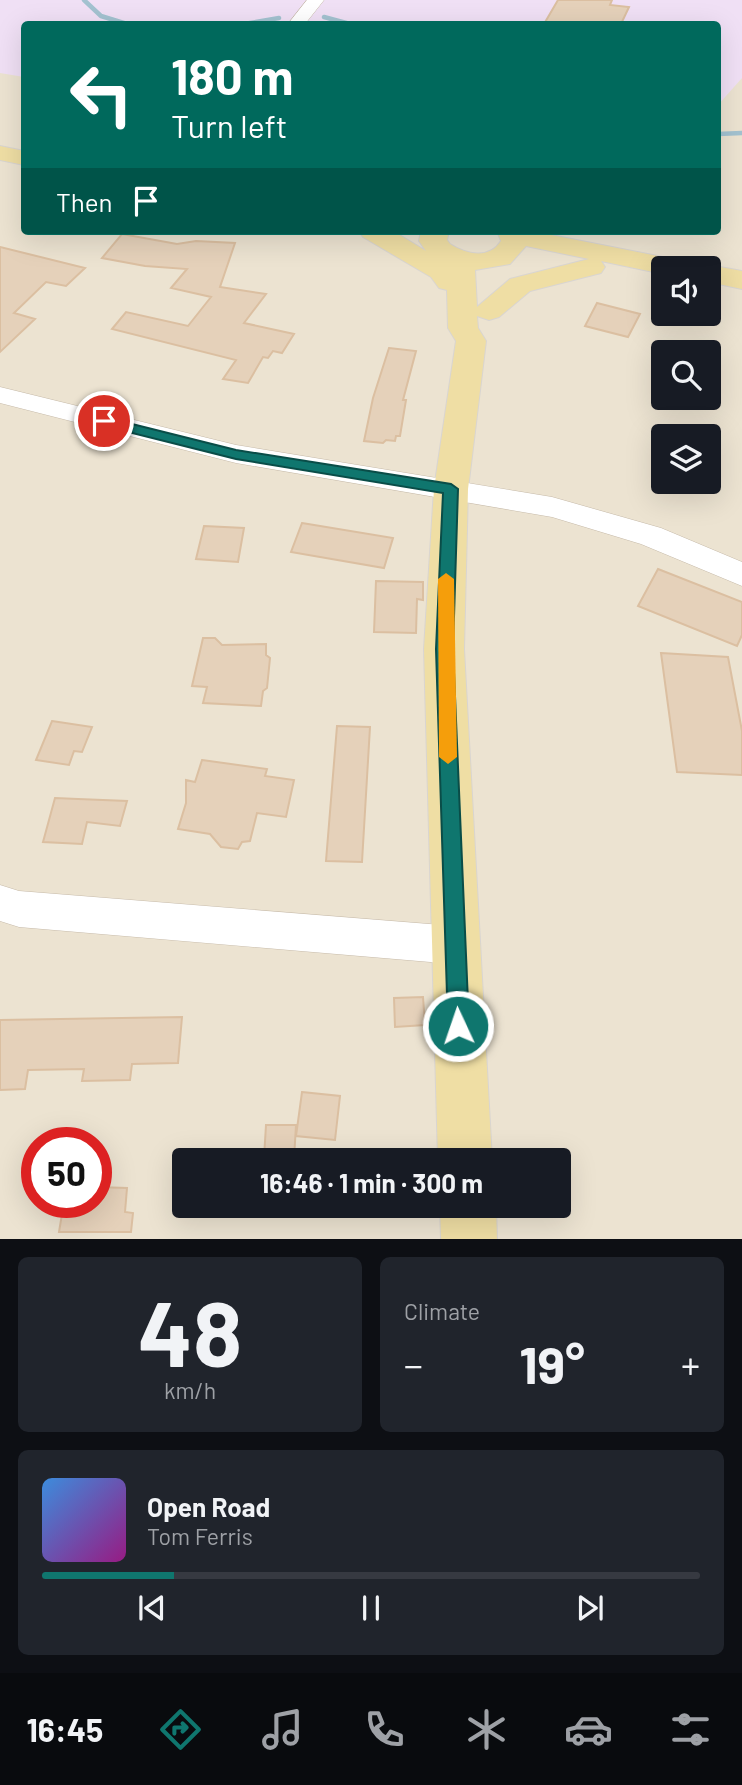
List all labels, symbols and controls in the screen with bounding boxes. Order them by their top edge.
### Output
text: 180 m [171,46,294,105]
icon: left [56,49,147,140]
text: Turn left [171,106,288,144]
icon: arrive [127,182,165,220]
text: Then [56,186,113,217]
map controls [651,256,721,494]
button: sound [651,256,721,326]
button: search [651,340,721,410]
pin [74,391,134,451]
icon: arrive [85,402,123,440]
button: layers [651,424,721,494]
position arrow [421,989,495,1063]
speed limit sign: 50 [21,1127,112,1218]
text: 16:46 · 1 min · 300 m [260,1167,483,1198]
text: 48 [138,1276,242,1385]
text: Climate [404,1297,480,1325]
text: 19° [519,1332,585,1394]
text: − [404,1341,423,1387]
text: + [681,1341,700,1387]
text: km/h [164,1376,216,1404]
text: Open Road [147,1491,270,1522]
text: Tom Ferris [147,1522,253,1550]
icon: previous [133,1589,171,1627]
icon: pause [352,1589,390,1627]
icon: next [571,1589,609,1627]
icon: directions [156,1705,205,1754]
icon: music [258,1705,307,1754]
icon: phone [360,1705,409,1754]
icon: climate [462,1705,511,1754]
icon: car [564,1705,613,1754]
icon: filters [666,1705,715,1754]
text: 16:45 [27,1710,103,1748]

